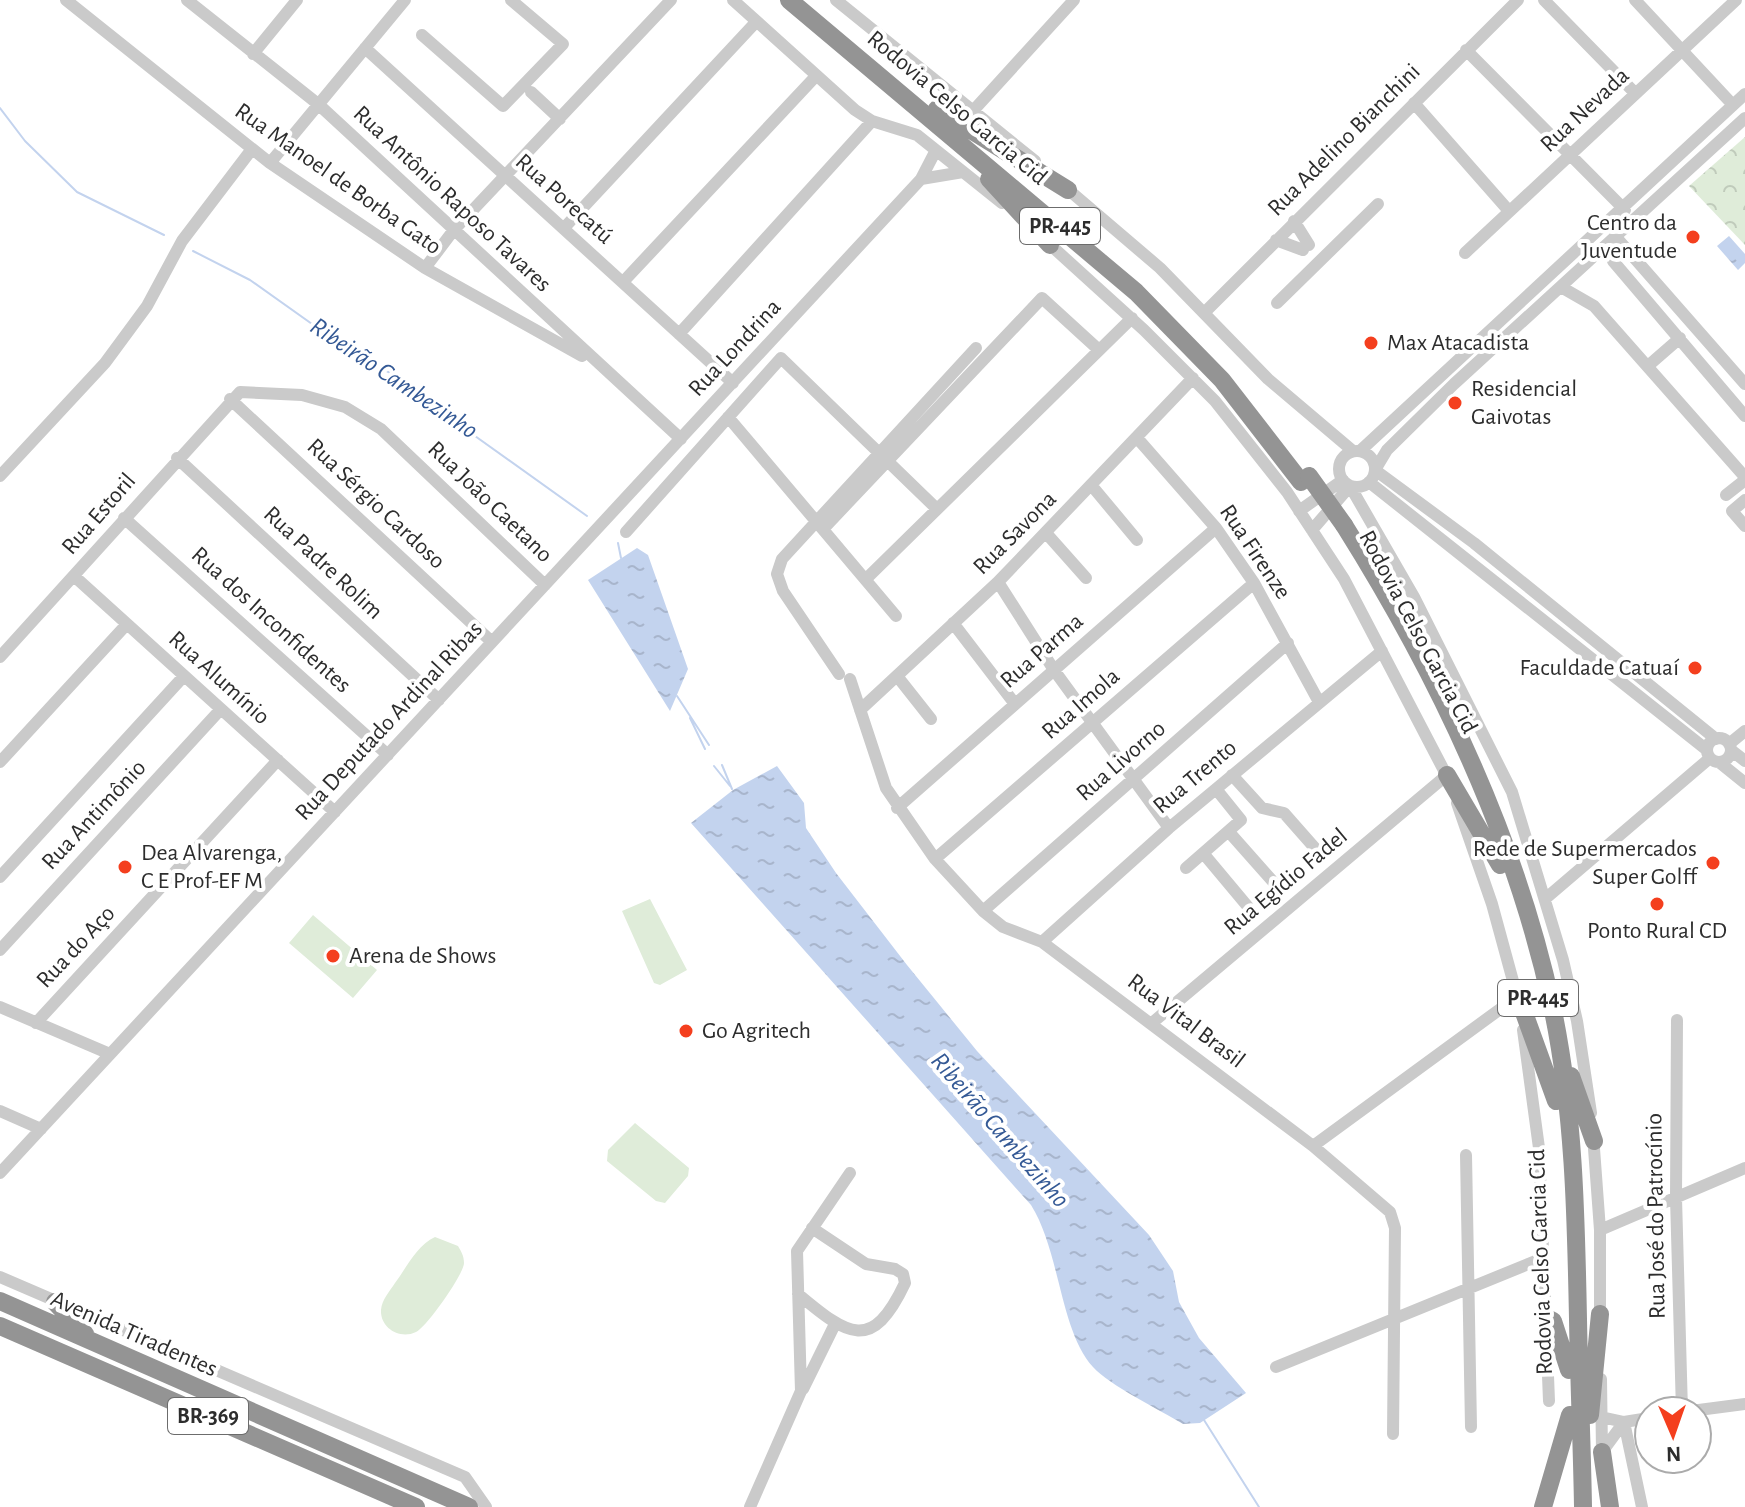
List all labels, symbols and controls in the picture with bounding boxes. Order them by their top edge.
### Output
street label: Rodovia Celso Garcia Cid [863,26,1051,190]
street label: Rua Adelino Bianchini [1263,59,1425,221]
street label: Rua Nevada [1536,63,1634,157]
street label: Rua Manoel de Borba Gato [230,99,446,259]
street label: Rua Antônio Raposo Tavares [348,101,556,297]
street label: Rua Porecatú [511,149,617,249]
road number: PR-445 [1020,208,1100,244]
place label: Centro da Juventude [1581,211,1677,263]
marker: Centro da Juventude [1684,228,1702,246]
street label: Rua Londrina [684,295,786,401]
water label: Ribeirão Cambezinho [306,312,482,444]
place label: Max Atacadista [1387,331,1529,355]
marker: Max Atacadista [1362,334,1380,352]
place label: Residencial Gaivotas [1471,377,1577,429]
marker: Residencial Gaivotas [1446,394,1464,412]
street label: Rua Sérgio Cardoso [302,434,450,574]
street label: Rua João Caetano [423,437,557,567]
street label: Rua Estoril [57,469,141,559]
street label: Rua Savona [969,487,1061,579]
street label: Rua Firenze [1215,500,1295,604]
street label: Rua Padre Rolim [259,502,387,624]
street label: Rodovia Celso Garcia Cid [1354,526,1482,738]
street label: Rua dos Inconfidentes [187,542,355,698]
street label: Rua Parma [996,609,1088,693]
street label: Rua Deputado Ardinal Ribas [291,617,487,825]
street label: Rua Alumínio [164,627,274,729]
place label: Faculdade Catuaí [1519,656,1679,680]
marker: Faculdade Catuaí [1686,659,1704,677]
street label: Rua Imola [1038,664,1124,744]
street label: Rua Livorno [1072,716,1170,806]
street label: Rua Trento [1149,735,1241,819]
street label: Rua Antimônio [37,756,151,874]
street label: Rua Egídio Fadel [1220,824,1352,940]
place label: Rede de Supermercados Super Golff [1473,837,1699,889]
place label: Dea Alvarenga, C E Prof-EF M [141,841,282,893]
marker: Rede de Supermercados Super Golff [1704,854,1722,872]
marker: Dea Alvarenga, C E Prof-EF M [116,858,134,876]
marker: Ponto Rural CD [1648,895,1666,913]
street label: Rua do Aço [32,901,120,993]
place label: Ponto Rural CD [1587,919,1727,943]
place label: Arena de Shows [349,944,496,968]
marker: Arena de Shows [324,947,342,965]
street label: Rua Vital Brasil [1123,969,1249,1073]
road number: PR-445 [1498,980,1578,1016]
place label: Go Agritech [702,1019,811,1043]
marker: Go Agritech [677,1022,695,1040]
water label: Ribeirão Cambezinho [926,1048,1074,1212]
street label: Rua José do Patrocínio [1642,1113,1670,1319]
street label: Rodovia Celso Garcia Cid [1525,1149,1557,1375]
street label: Avenida Tiradentes [47,1287,221,1381]
north arrow [1633,1395,1713,1475]
road number: BR-369 [168,1398,248,1434]
text: N [1666,1443,1682,1465]

